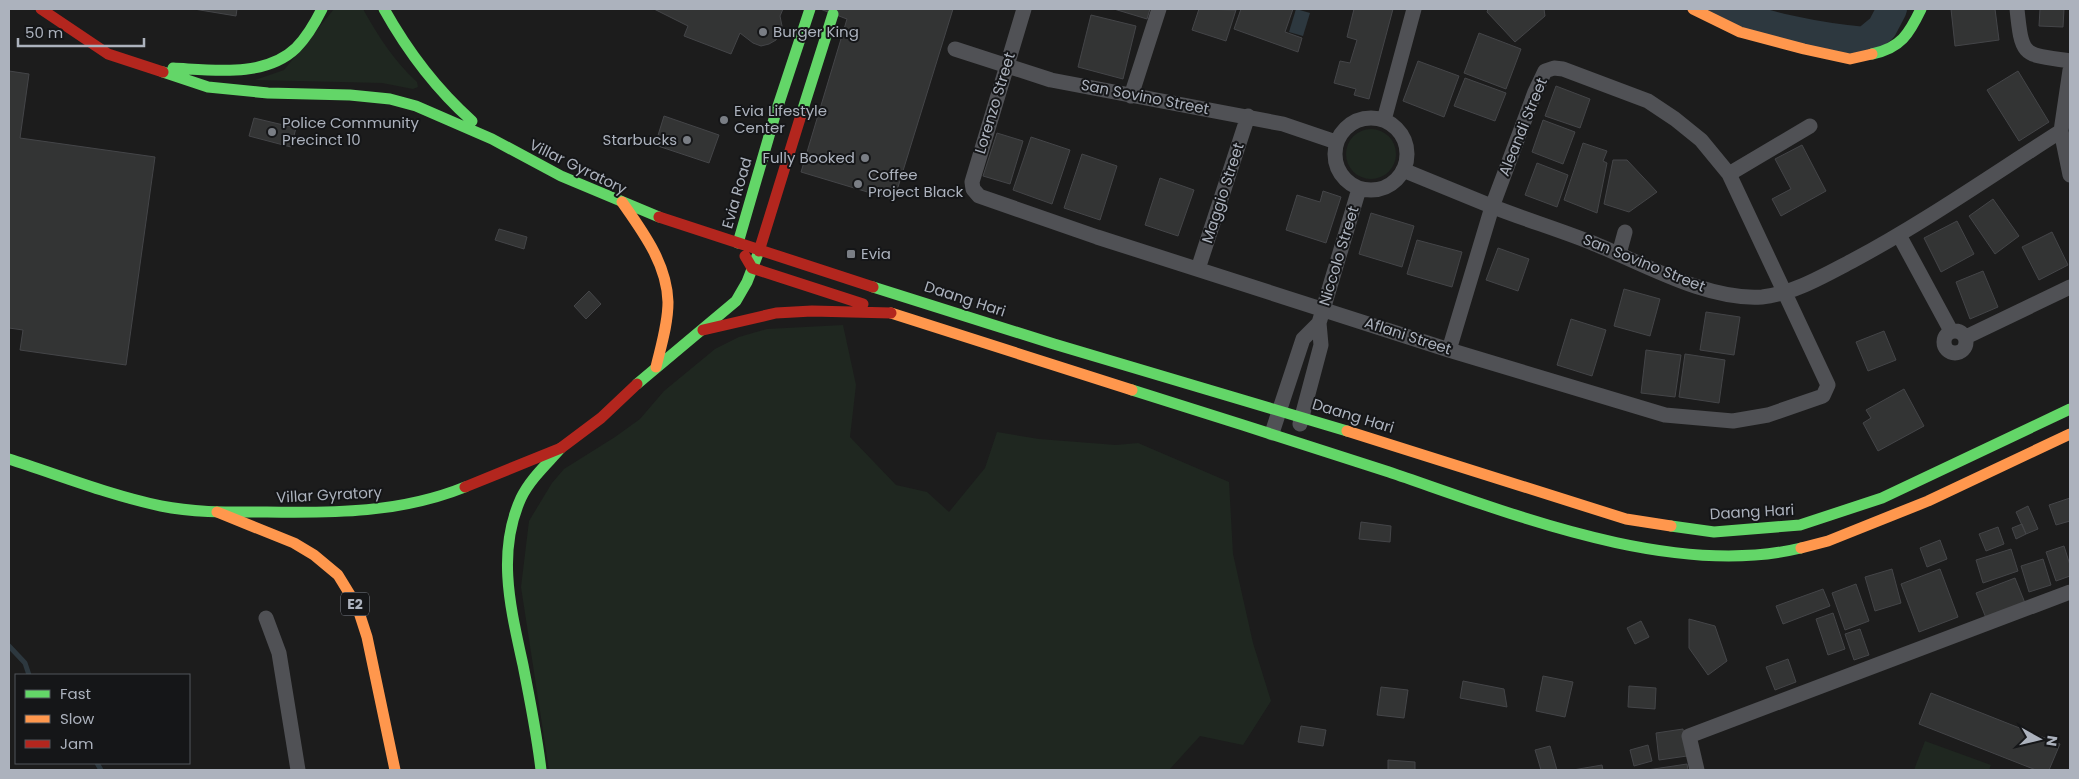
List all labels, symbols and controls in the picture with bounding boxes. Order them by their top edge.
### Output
scale bar [18,15,144,47]
place label: Burger King [773,21,859,42]
text: 50 m [25,22,63,43]
marker: Burger King [757,26,769,38]
street label: Lorenzo Street [969,50,1020,156]
street label: San Sovino Street [1079,74,1211,119]
street label: Aleandi Street [1493,74,1552,179]
place label: Evia Lifestyle Center [734,100,827,138]
place label: Police Community Precinct 10 [282,112,420,150]
marker: Evia Lifestyle Center [718,114,730,126]
marker: Police Community Precinct 10 [266,126,278,138]
place label: Starbucks [603,129,677,150]
street label: Villar Gyratory [526,134,631,199]
marker: Starbucks [681,134,693,146]
street label: Maggio Street [1196,140,1249,246]
place label: Fully Booked [762,147,855,168]
marker: Fully Booked [859,152,871,164]
street label: Evia Road [716,155,757,231]
place label: Coffee Project Black [868,164,964,202]
marker: Coffee Project Black [852,178,864,190]
street label: Niccolo Street [1313,203,1364,308]
street label: San Sovino Street [1580,228,1708,297]
place label: Evia [861,243,891,264]
marker: Evia [845,248,857,260]
street label: Daang Hari [922,275,1009,322]
street label: Aflani Street [1362,312,1454,359]
street label: Daang Hari [1310,393,1397,438]
street label: Villar Gyratory [276,481,383,508]
street label: Daang Hari [1709,499,1795,524]
road number: E2 [341,592,369,616]
legend [15,674,190,764]
text: Fast [60,683,91,704]
text: Slow [60,708,95,729]
north arrow [2014,714,2064,764]
text: Jam [60,733,94,754]
text: N [2041,734,2063,747]

